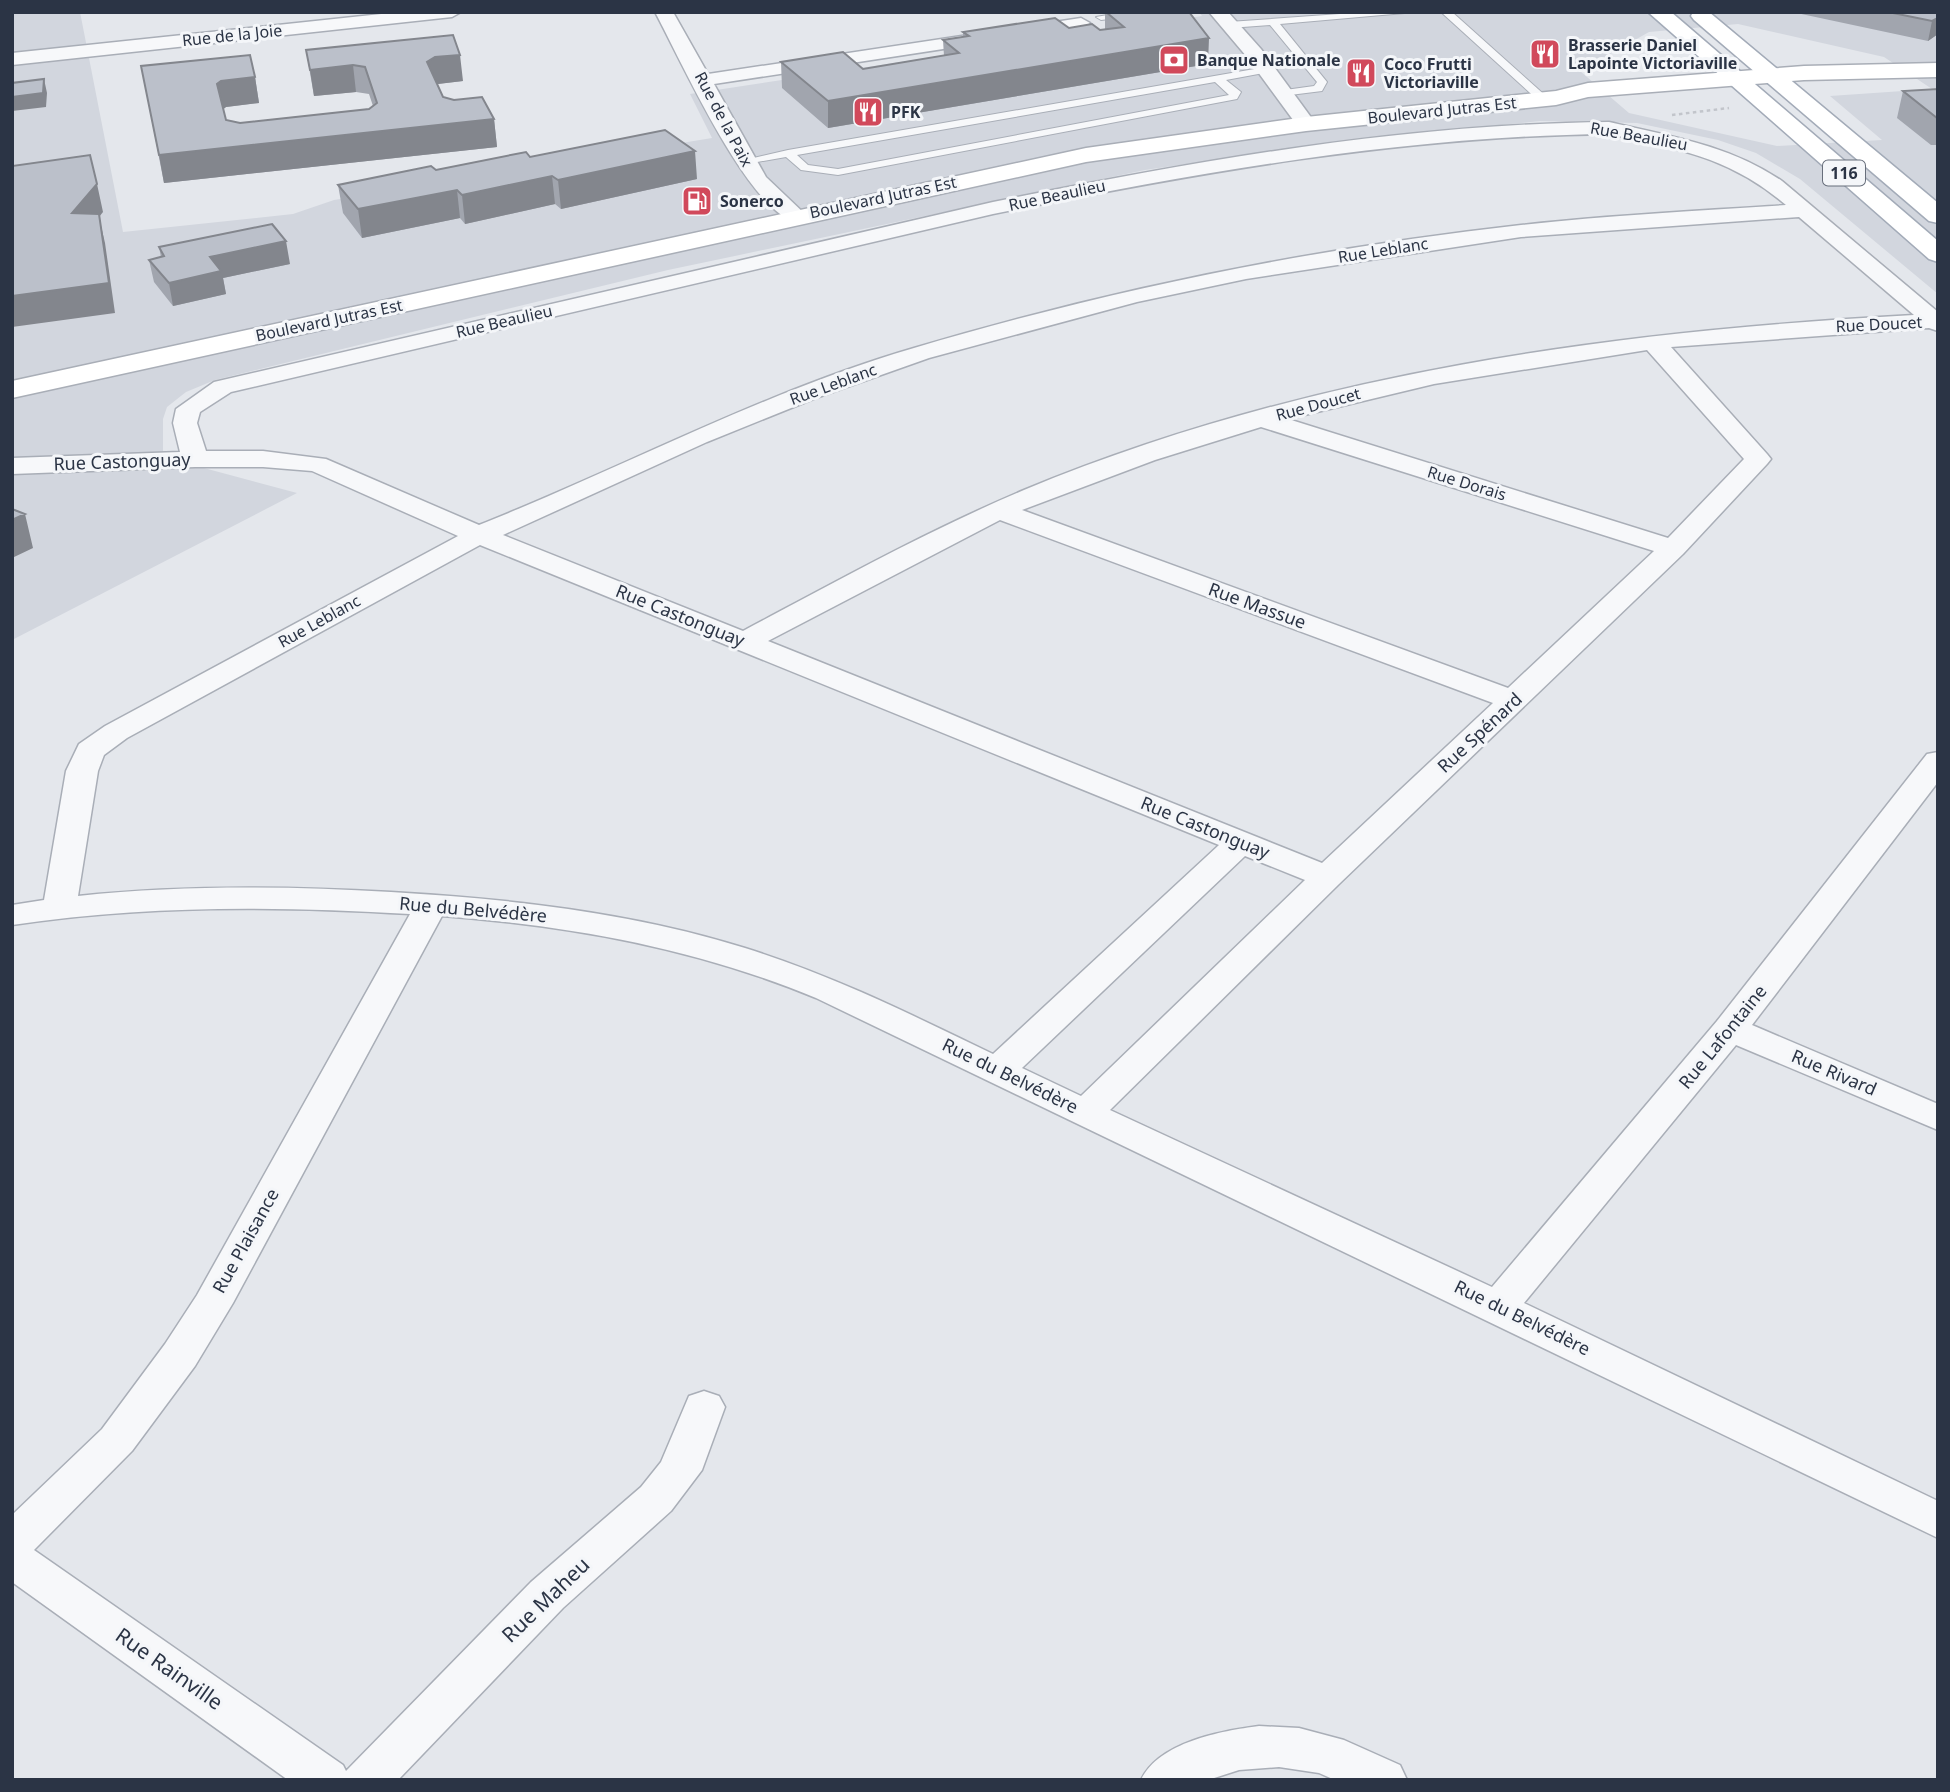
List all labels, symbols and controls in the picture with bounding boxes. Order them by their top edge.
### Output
street label: Rue de la Joie [181,19,283,51]
place label: Brasserie Daniel Lapointe Victoriaville [1568,34,1737,74]
restaurant icon: Brasserie Daniel Lapointe Victoriaville [1528,37,1562,71]
bank icon: Banque Nationale [1157,43,1191,77]
place label: Banque Nationale [1197,49,1340,71]
place label: Coco Frutti Victoriaville [1384,53,1479,93]
restaurant icon: Coco Frutti Victoriaville [1344,56,1378,90]
street label: Rue de la Paix [690,68,759,171]
street label: Boulevard Jutras Est [1366,91,1518,129]
restaurant icon: PFK [851,95,885,129]
place label: PFK [891,101,921,123]
street label: Rue Beaulieu [1589,117,1689,155]
road number: 116 [1823,160,1865,186]
street label: Boulevard Jutras Est [808,171,959,223]
street label: Rue Beaulieu [1007,174,1107,216]
fuel station icon: Sonerco [680,184,714,218]
place label: Sonerco [720,190,784,212]
street label: Rue Leblanc [1336,232,1430,268]
street label: Boulevard Jutras Est [254,294,405,346]
street label: Rue Beaulieu [454,299,554,343]
street label: Rue Doucet [1835,311,1923,337]
street label: Rue Leblanc [787,358,880,410]
street label: Rue Doucet [1273,382,1363,426]
street label: Rue Castonguay [53,447,192,475]
street label: Rue Dorais [1425,461,1509,505]
street label: Rue Massue [1205,576,1309,634]
street label: Rue Castonguay [612,578,749,652]
street label: Rue Leblanc [274,589,364,653]
street label: Rue Spénard [1432,687,1527,778]
street label: Rue Castonguay [1137,790,1274,864]
street label: Rue du Belvédère [398,891,548,927]
street label: Rue Lafontaine [1673,979,1772,1093]
street label: Rue du Belvédère [939,1032,1082,1118]
street label: Rue Rivard [1788,1043,1881,1101]
street label: Rue Plaisance [206,1184,284,1297]
street label: Rue du Belvédère [1451,1274,1594,1360]
street label: Rue Maheu [495,1550,595,1648]
street label: Rue Rainville [110,1621,229,1716]

